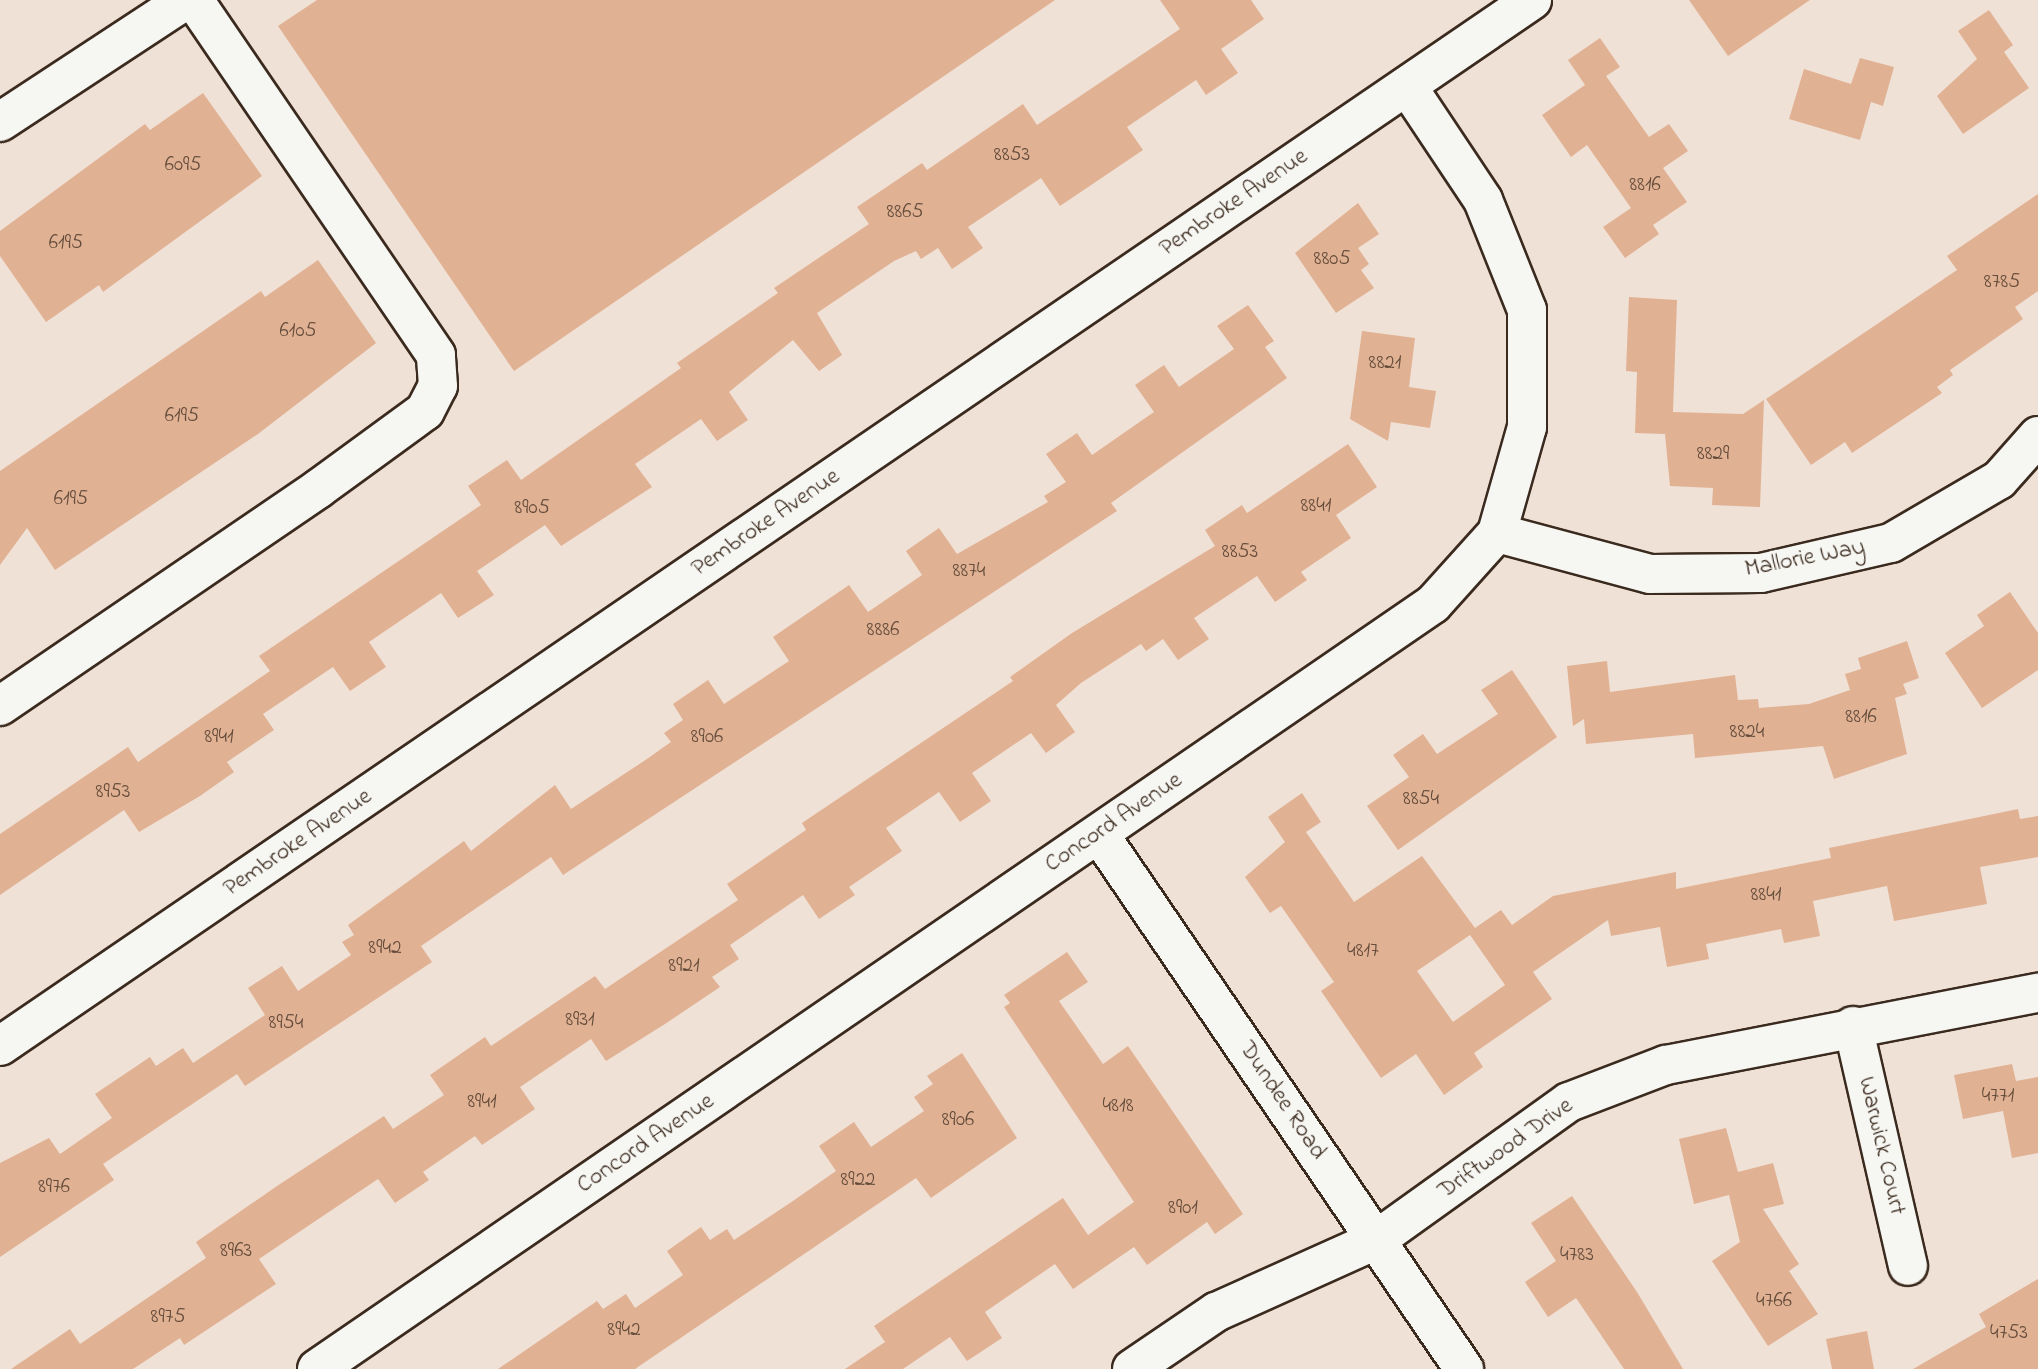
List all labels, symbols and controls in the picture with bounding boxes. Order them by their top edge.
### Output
house number: 8853 [994,142,1030,168]
street label: Pembroke Avenue [1154,143,1314,263]
house number: 6095 [165,152,201,178]
house number: 8816 [1629,172,1661,198]
house number: 8865 [886,199,924,225]
house number: 6195 [49,230,83,256]
house number: 8805 [1314,246,1350,272]
house number: 8785 [1984,269,2020,295]
house number: 6105 [279,318,317,344]
house number: 8821 [1369,350,1401,376]
house number: 6195 [165,403,199,429]
house number: 8829 [1697,441,1729,467]
street label: Pembroke Avenue [686,463,846,583]
house number: 6195 [54,486,88,512]
house number: 8841 [1300,493,1332,519]
house number: 8905 [514,495,550,521]
street label: Mallorie Way [1743,533,1867,585]
house number: 8853 [1222,539,1258,565]
house number: 8874 [952,558,986,584]
house number: 8886 [867,617,899,643]
house number: 8816 [1845,704,1877,730]
house number: 8824 [1730,719,1764,745]
house number: 8941 [204,724,234,750]
house number: 8906 [691,724,723,750]
street label: Concord Avenue [1040,767,1188,879]
house number: 8953 [96,779,130,805]
street label: Pembroke Avenue [218,783,378,903]
house number: 8854 [1403,786,1439,812]
house number: 8841 [1750,882,1782,908]
house number: 8942 [368,935,402,961]
house number: 4817 [1347,938,1379,964]
house number: 8921 [668,953,700,979]
house number: 8931 [565,1007,595,1033]
house number: 8954 [269,1010,303,1036]
street label: Dundee Road [1232,1036,1332,1166]
street label: Warwick Court [1851,1074,1911,1218]
house number: 4771 [1982,1083,2014,1109]
street label: Concord Avenue [572,1088,720,1200]
house number: 8941 [467,1089,497,1115]
street label: Driftwood Drive [1433,1092,1579,1206]
house number: 4818 [1102,1093,1134,1119]
house number: 8906 [942,1107,974,1133]
house number: 8922 [840,1167,876,1193]
house number: 8976 [38,1174,70,1200]
house number: 8901 [1168,1195,1198,1221]
house number: 8963 [220,1238,252,1264]
house number: 4783 [1560,1242,1594,1268]
house number: 4766 [1756,1288,1792,1314]
house number: 8975 [151,1304,185,1330]
house number: 8942 [607,1317,641,1343]
house number: 4753 [1990,1320,2028,1346]

